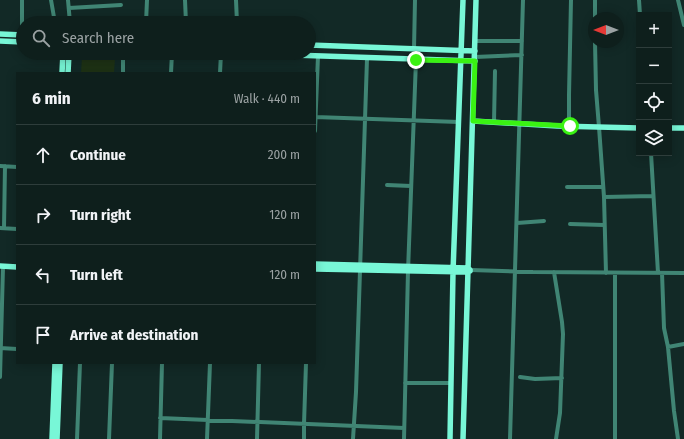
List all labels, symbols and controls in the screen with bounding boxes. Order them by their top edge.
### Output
north arrow [588,12,624,48]
map controls [636,12,672,156]
button: + [636,12,672,48]
search box [16,16,316,60]
icon: search [30,27,52,49]
text: Search here [62,29,134,47]
button: − [636,48,672,84]
route end [407,51,425,69]
button: locate [636,84,672,120]
text: 6 min [32,88,71,109]
text: Walk · 440 m [234,91,300,106]
route start [561,117,579,135]
button: layers [636,120,672,156]
icon: ahead [32,144,54,166]
text: Continue [70,146,126,164]
text: 200 m [268,147,300,162]
icon: right [32,204,54,226]
text: Turn right [70,206,131,224]
text: 120 m [269,207,300,222]
icon: left [32,264,54,286]
text: Turn left [70,266,123,284]
text: 120 m [269,267,300,282]
icon: arrive [32,324,54,346]
text: Arrive at destination [70,326,198,344]

